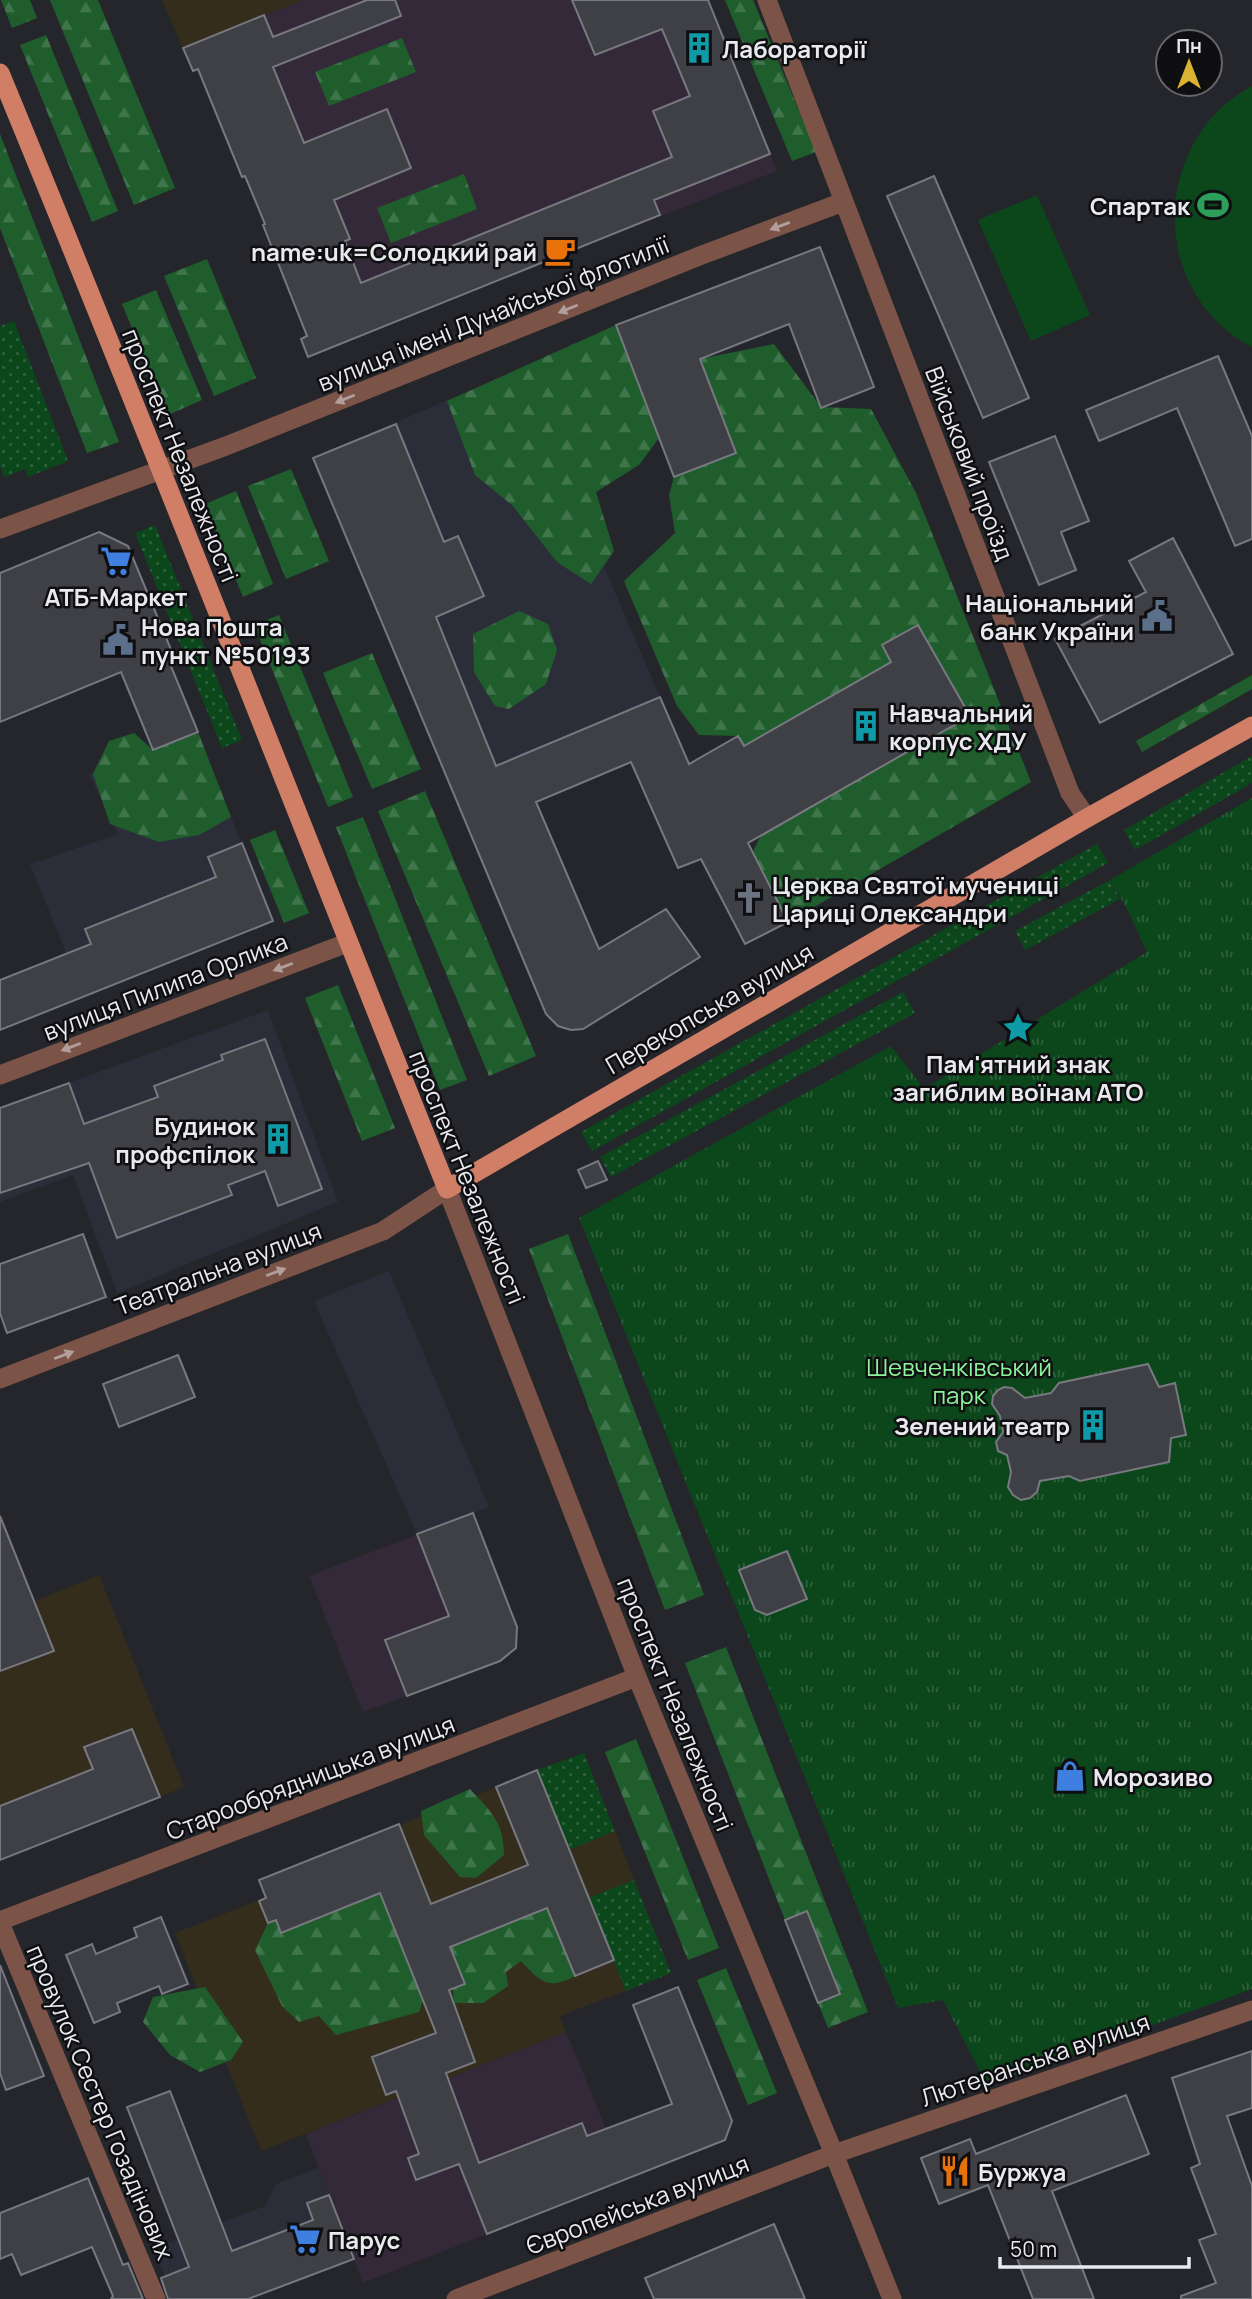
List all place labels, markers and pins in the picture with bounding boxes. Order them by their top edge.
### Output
building icon: Лабораторії [682,31,716,65]
place label: Лабораторії [722,32,868,65]
sports icon: Спартак [1196,188,1230,222]
place label: Спартак [1090,189,1191,222]
cafe icon: name:uk=Солодкий рай [543,234,577,268]
place label: name:uk=Солодкий рай [251,235,537,268]
supermarket icon: АТБ-Маркет [99,544,133,578]
place label: АТБ-Маркет [45,580,188,613]
place label: Національний банк України [965,586,1134,647]
public building icon: Національний банк України [1140,599,1174,633]
place label: Нова Пошта пункт №50193 [141,610,311,671]
public building icon: Нова Пошта пункт №50193 [101,623,135,657]
place label: Навчальний корпус ХДУ [889,696,1033,757]
building icon: Навчальний корпус ХДУ [849,709,883,743]
place label: Церква Святої мучениці Цариці Олександри [772,868,1059,929]
church icon: Церква Святої мучениці Цариці Олександри [732,881,766,915]
place icon: Пам'ятний знак загиблим воїнам АТО [1001,1011,1035,1045]
place label: Пам'ятний знак загиблим воїнам АТО [892,1047,1144,1108]
place label: Будинок профспілок [115,1109,256,1170]
building icon: Будинок профспілок [261,1122,295,1156]
building icon: Зелений театр [1076,1408,1110,1442]
place label: Зелений театр [894,1409,1070,1442]
shop icon: Морозиво [1053,1759,1087,1793]
place label: Морозиво [1093,1760,1213,1793]
restaurant icon: Буржуа [938,2154,972,2188]
place label: Буржуа [978,2155,1066,2188]
supermarket icon: Парус [288,2222,322,2256]
place label: Парус [328,2223,400,2256]

